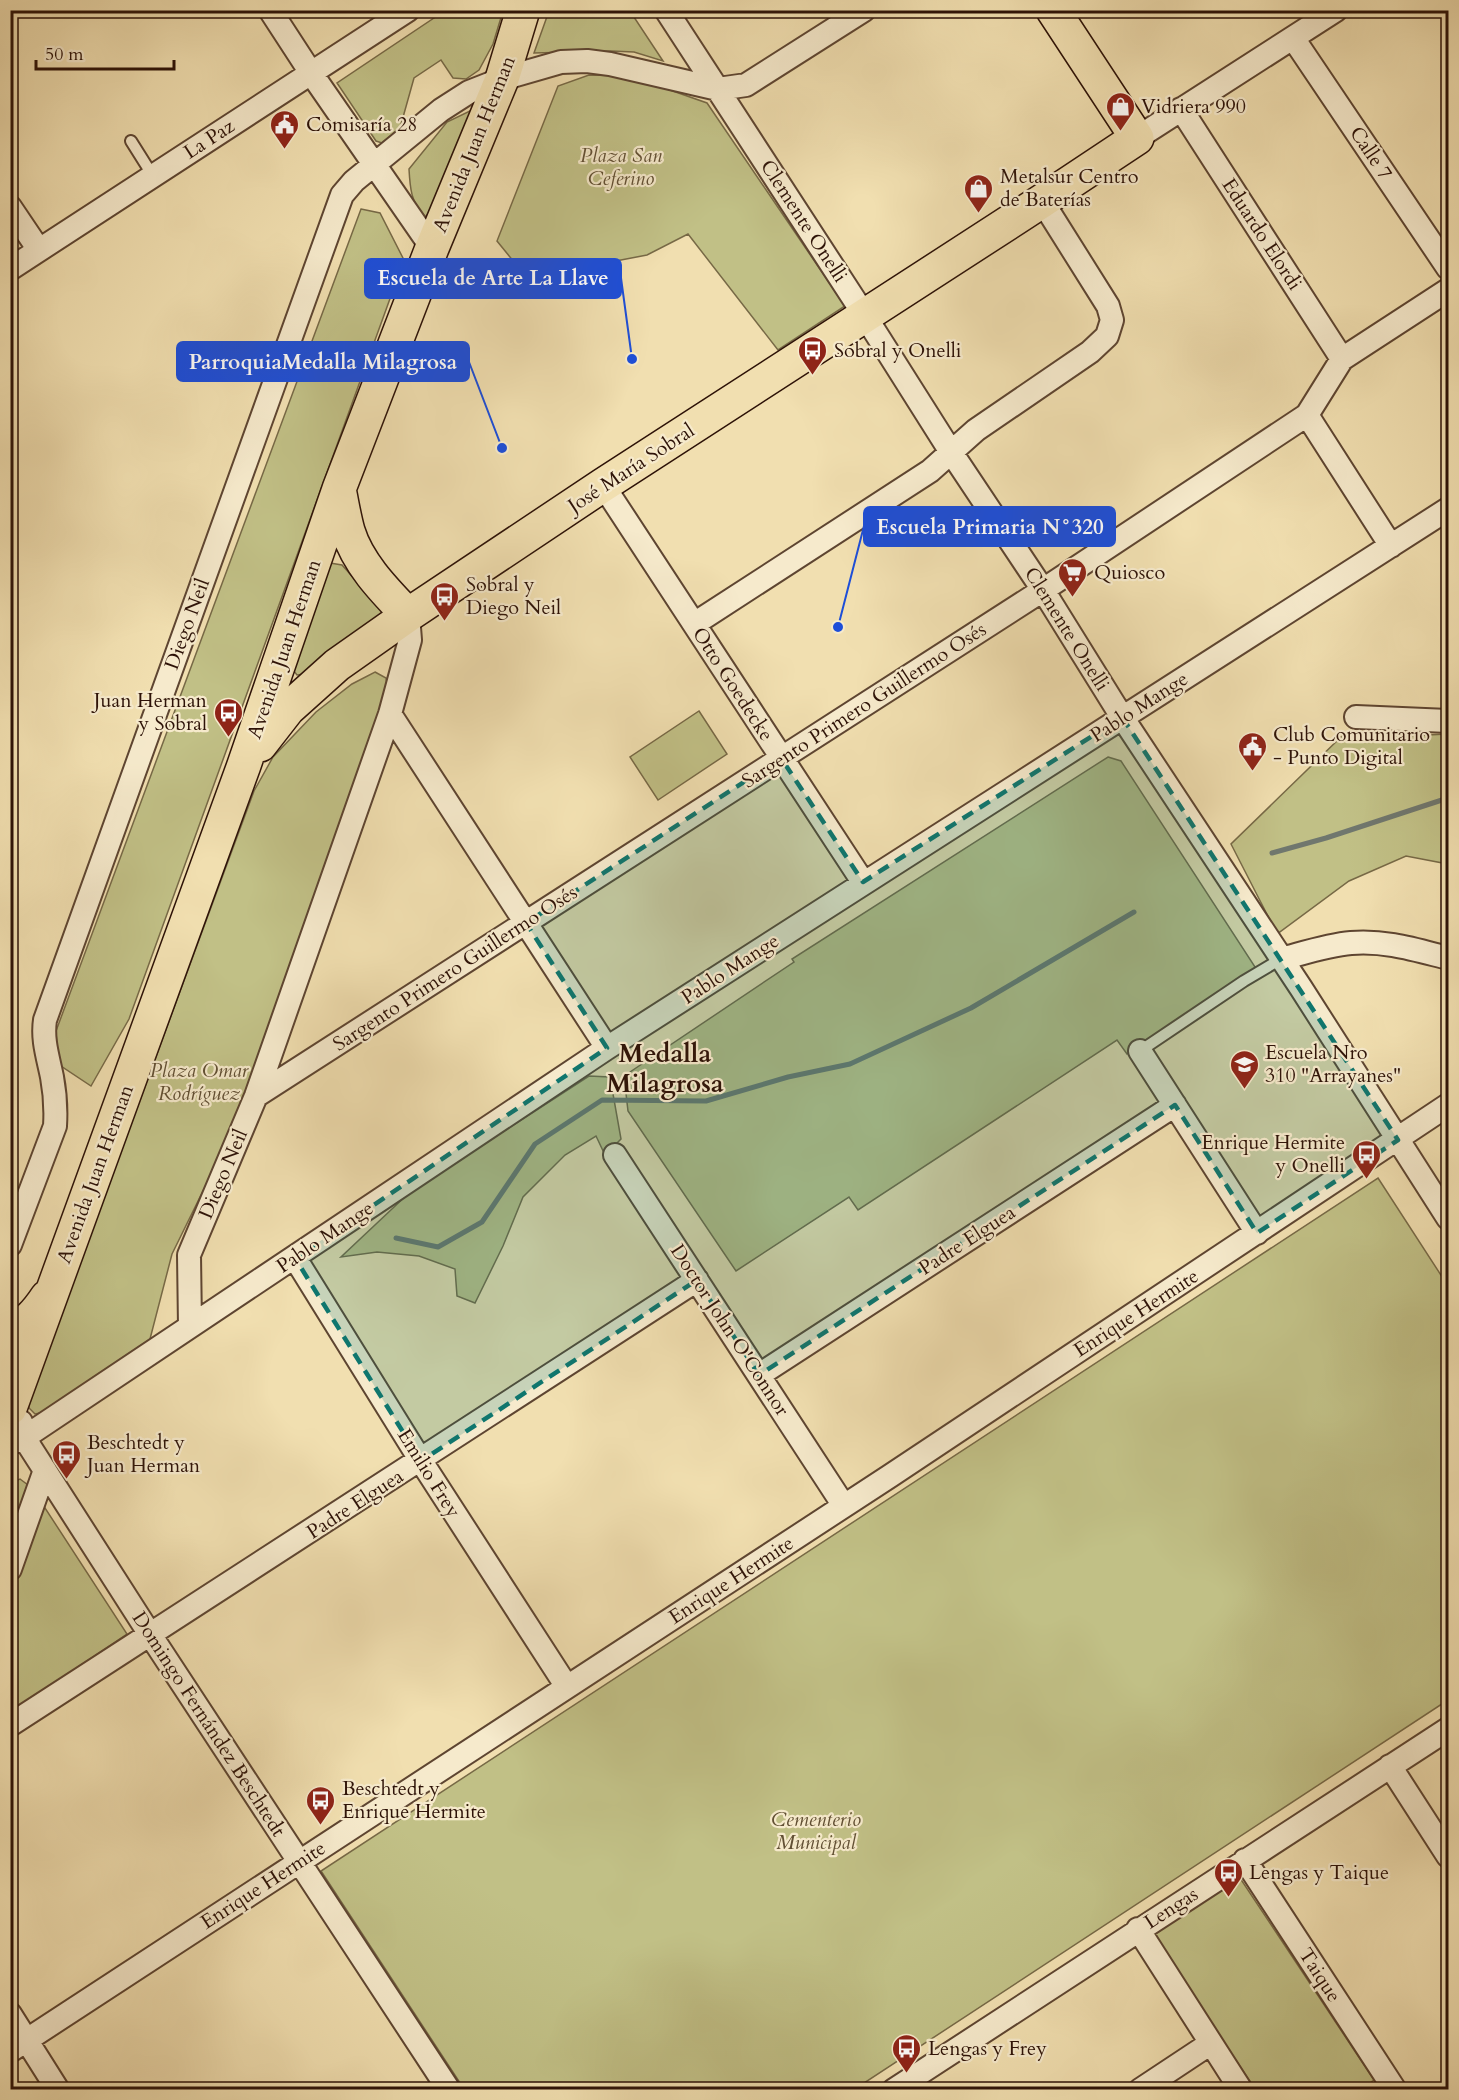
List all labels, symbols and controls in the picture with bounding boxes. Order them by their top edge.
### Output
scale bar [36,33,174,71]
text: 50 m [45,42,84,67]
street label: Avenida Juan Herman [426,51,522,236]
shop icon: Vidriera 990 [1104,90,1136,132]
place label: Vidriera 990 [1141,93,1246,120]
public building icon: Comisaría 28 [269,108,301,150]
place label: Comisaría 28 [306,111,417,138]
street label: La Paz [178,113,240,165]
street label: Calle 7 [1343,121,1399,185]
park label: Plaza San Ceferino [580,142,662,192]
street label: Clemente Onelli [754,154,854,288]
place label: Metalsur Centro de Baterías [1000,163,1139,213]
shop icon: Metalsur Centro de Baterías [963,172,995,214]
street label: Eduardo Elordi [1216,173,1309,296]
callout: Escuela de Arte La Llave [365,259,621,298]
text: Escuela de Arte La Llave [377,264,609,293]
bus stop icon: Sobral y Onelli [797,334,829,376]
place label: Sobral y Onelli [834,337,962,364]
callout: ParroquiaMedalla Milagrosa [177,342,469,381]
text: ParroquiaMedalla Milagrosa [189,348,458,377]
street label: José María Sobral [560,417,699,521]
callout: Escuela Primaria N°320 [864,507,1115,546]
text: Escuela Primaria N°320 [876,513,1104,542]
street label: Avenida Juan Herman [241,555,328,742]
supermarket icon: Quiosco [1057,556,1089,598]
place label: Quiosco [1094,559,1165,586]
street label: Clemente Onelli [1018,562,1116,696]
place label: Sobral y Diego Neil [466,571,561,621]
street label: Diego Neil [158,575,216,673]
bus stop icon: Sobral y Diego Neil [429,580,461,622]
street label: Sargento Primero Guillermo Osés [737,616,991,794]
street label: Otto Goedecke [686,622,780,746]
street label: Pablo Mange [1085,665,1193,749]
place label: Juan Herman y Sobral [91,687,208,737]
bus stop icon: Juan Herman y Sobral [212,696,244,738]
place label: Club Comunitario - Punto Digital [1273,721,1430,771]
public building icon: Club Comunitario - Punto Digital [1236,730,1268,772]
street label: Sargento Primero Guillermo Osés [328,879,582,1057]
street label: Pablo Mange [676,927,784,1011]
district label: Medalla Milagrosa [606,1036,724,1101]
place label: Escuela Nro 310 "Arrayanes" [1265,1039,1401,1089]
school or university icon: Escuela Nro 310 "Arrayanes" [1228,1048,1260,1090]
park label: Plaza Omar Rodríguez [150,1057,250,1107]
street label: Avenida Juan Herman [50,1080,140,1267]
street label: Diego Neil [192,1125,254,1223]
place label: Enrique Hermite y Onelli [1201,1129,1345,1179]
bus stop icon: Enrique Hermite y Onelli [1350,1138,1382,1180]
street label: Pablo Mange [271,1195,379,1279]
street label: Padre Elguea [913,1198,1021,1281]
street label: Doctor John O'Connor [664,1239,796,1422]
street label: Enrique Hermite [1068,1263,1204,1363]
street label: Emilio Frey [391,1423,467,1523]
place label: Beschtedt y Juan Herman [84,1429,201,1479]
bus stop icon: Beschtedt y Juan Herman [50,1438,82,1480]
street label: Padre Elguea [301,1462,409,1545]
street label: Enrique Hermite [663,1530,799,1630]
street label: Domingo Fernández Beschtedt [126,1606,292,1842]
place label: Beschtedt y Enrique Hermite [342,1775,486,1825]
bus stop icon: Beschtedt y Enrique Hermite [305,1784,337,1826]
park label: Cementerio Municipal [771,1806,861,1856]
street label: Enrique Hermite [195,1835,331,1935]
bus stop icon: Lengas y Taique [1212,1856,1244,1898]
place label: Lengas y Taique [1249,1859,1389,1886]
street label: Lengas [1139,1881,1203,1935]
street label: Taique [1292,1943,1348,2007]
bus stop icon: Lengas y Frey [891,2032,923,2074]
place label: Lengas y Frey [928,2035,1047,2062]

